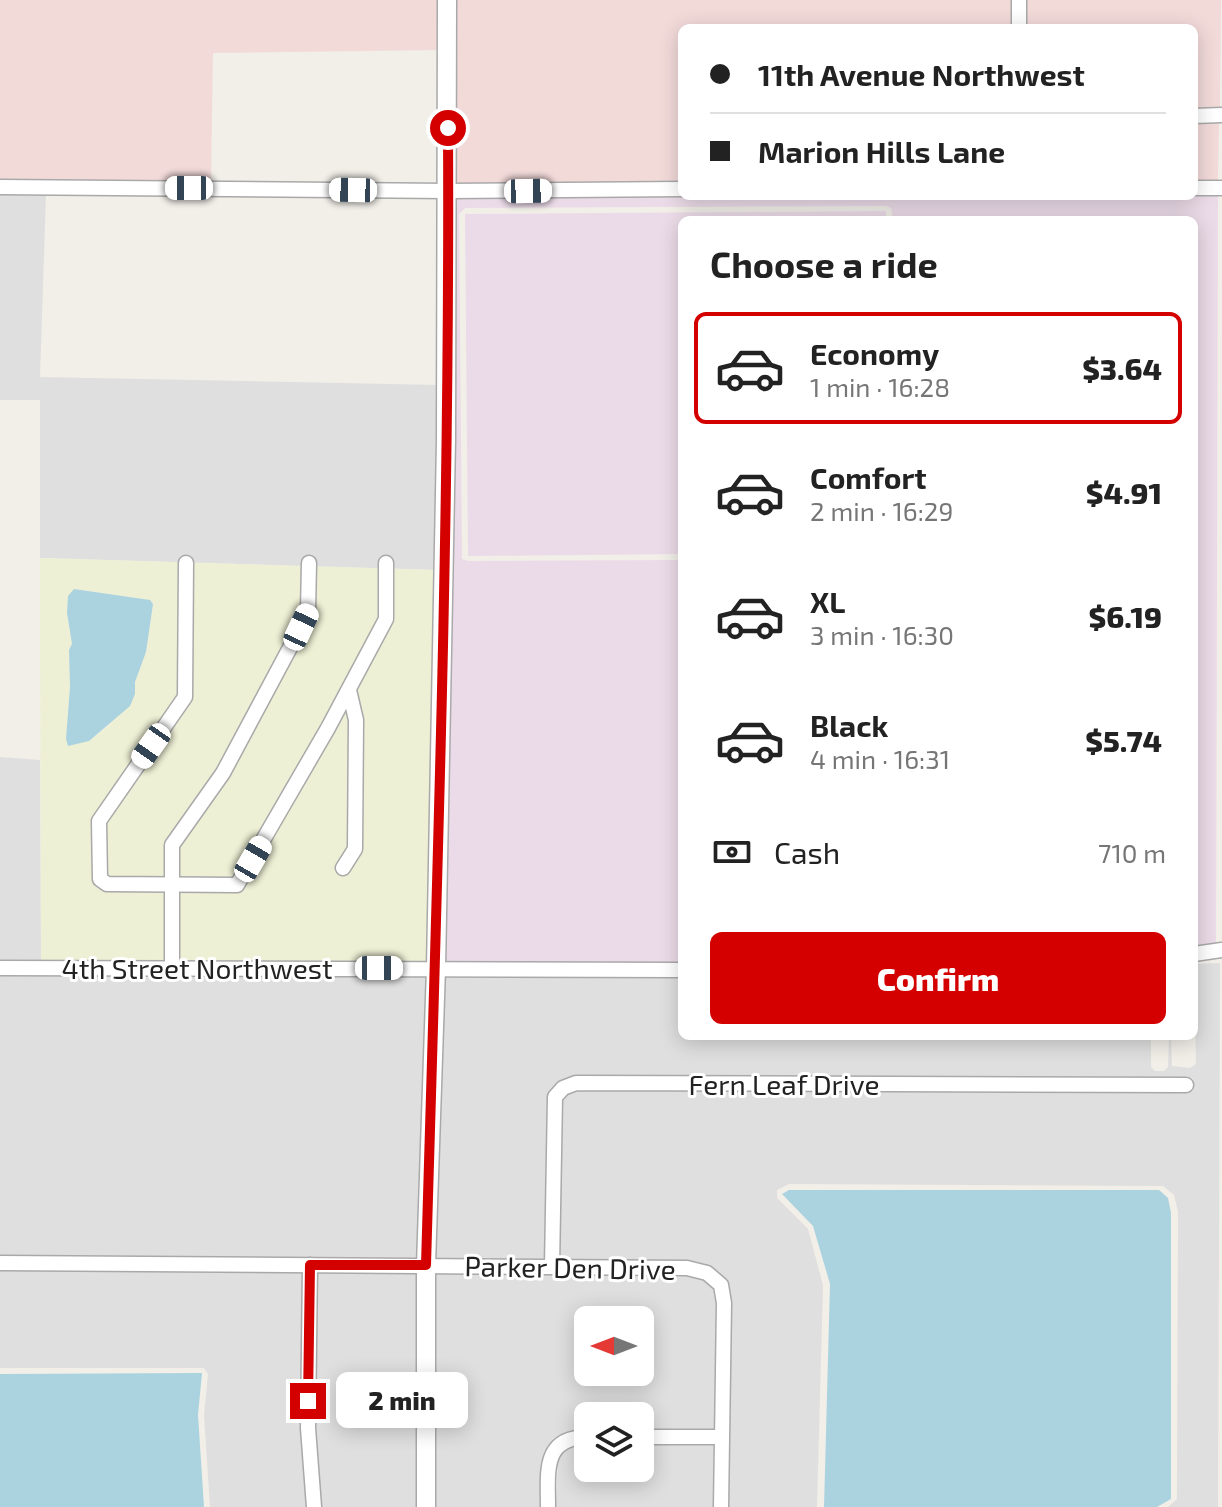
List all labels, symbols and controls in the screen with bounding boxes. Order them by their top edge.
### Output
text: 11th Avenue Northwest [758,56,1085,92]
route start [430,110,466,146]
text: Marion Hills Lane [758,133,1005,169]
car [165,176,213,200]
car [329,178,377,202]
car [504,179,552,203]
text: Choose a ride [710,242,938,285]
icon: car [714,332,786,404]
text: Economy [810,335,939,371]
text: $3.64 [1082,350,1162,386]
text: 1 min · 16:28 [810,371,950,402]
icon: car [714,456,786,528]
text: Comfort [810,459,927,495]
text: $4.91 [1086,474,1162,510]
text: 2 min · 16:29 [810,495,953,526]
icon: car [714,580,786,652]
text: XL [810,583,845,619]
text: $6.19 [1089,598,1162,634]
car [280,600,322,654]
text: 3 min · 16:30 [810,619,954,650]
icon: car [714,704,786,776]
text: Black [810,707,888,743]
car [127,719,175,773]
text: $5.74 [1085,722,1162,758]
text: 4 min · 16:31 [810,743,950,774]
icon: cash [710,830,754,874]
car [231,832,275,886]
text: Cash [774,834,840,870]
text: 710 m [1098,837,1166,868]
button: Confirm [710,932,1166,1024]
street label: 4th Street Northwest [61,951,333,985]
car [355,956,403,980]
street label: Fern Leaf Drive [689,1067,880,1101]
street label: Parker Den Drive [464,1248,676,1286]
north arrow [574,1306,654,1386]
map controls [574,1306,654,1482]
callout: 2 min [336,1373,468,1429]
route end [290,1383,326,1419]
text: 2 min [368,1384,436,1415]
button: layers [574,1402,654,1482]

